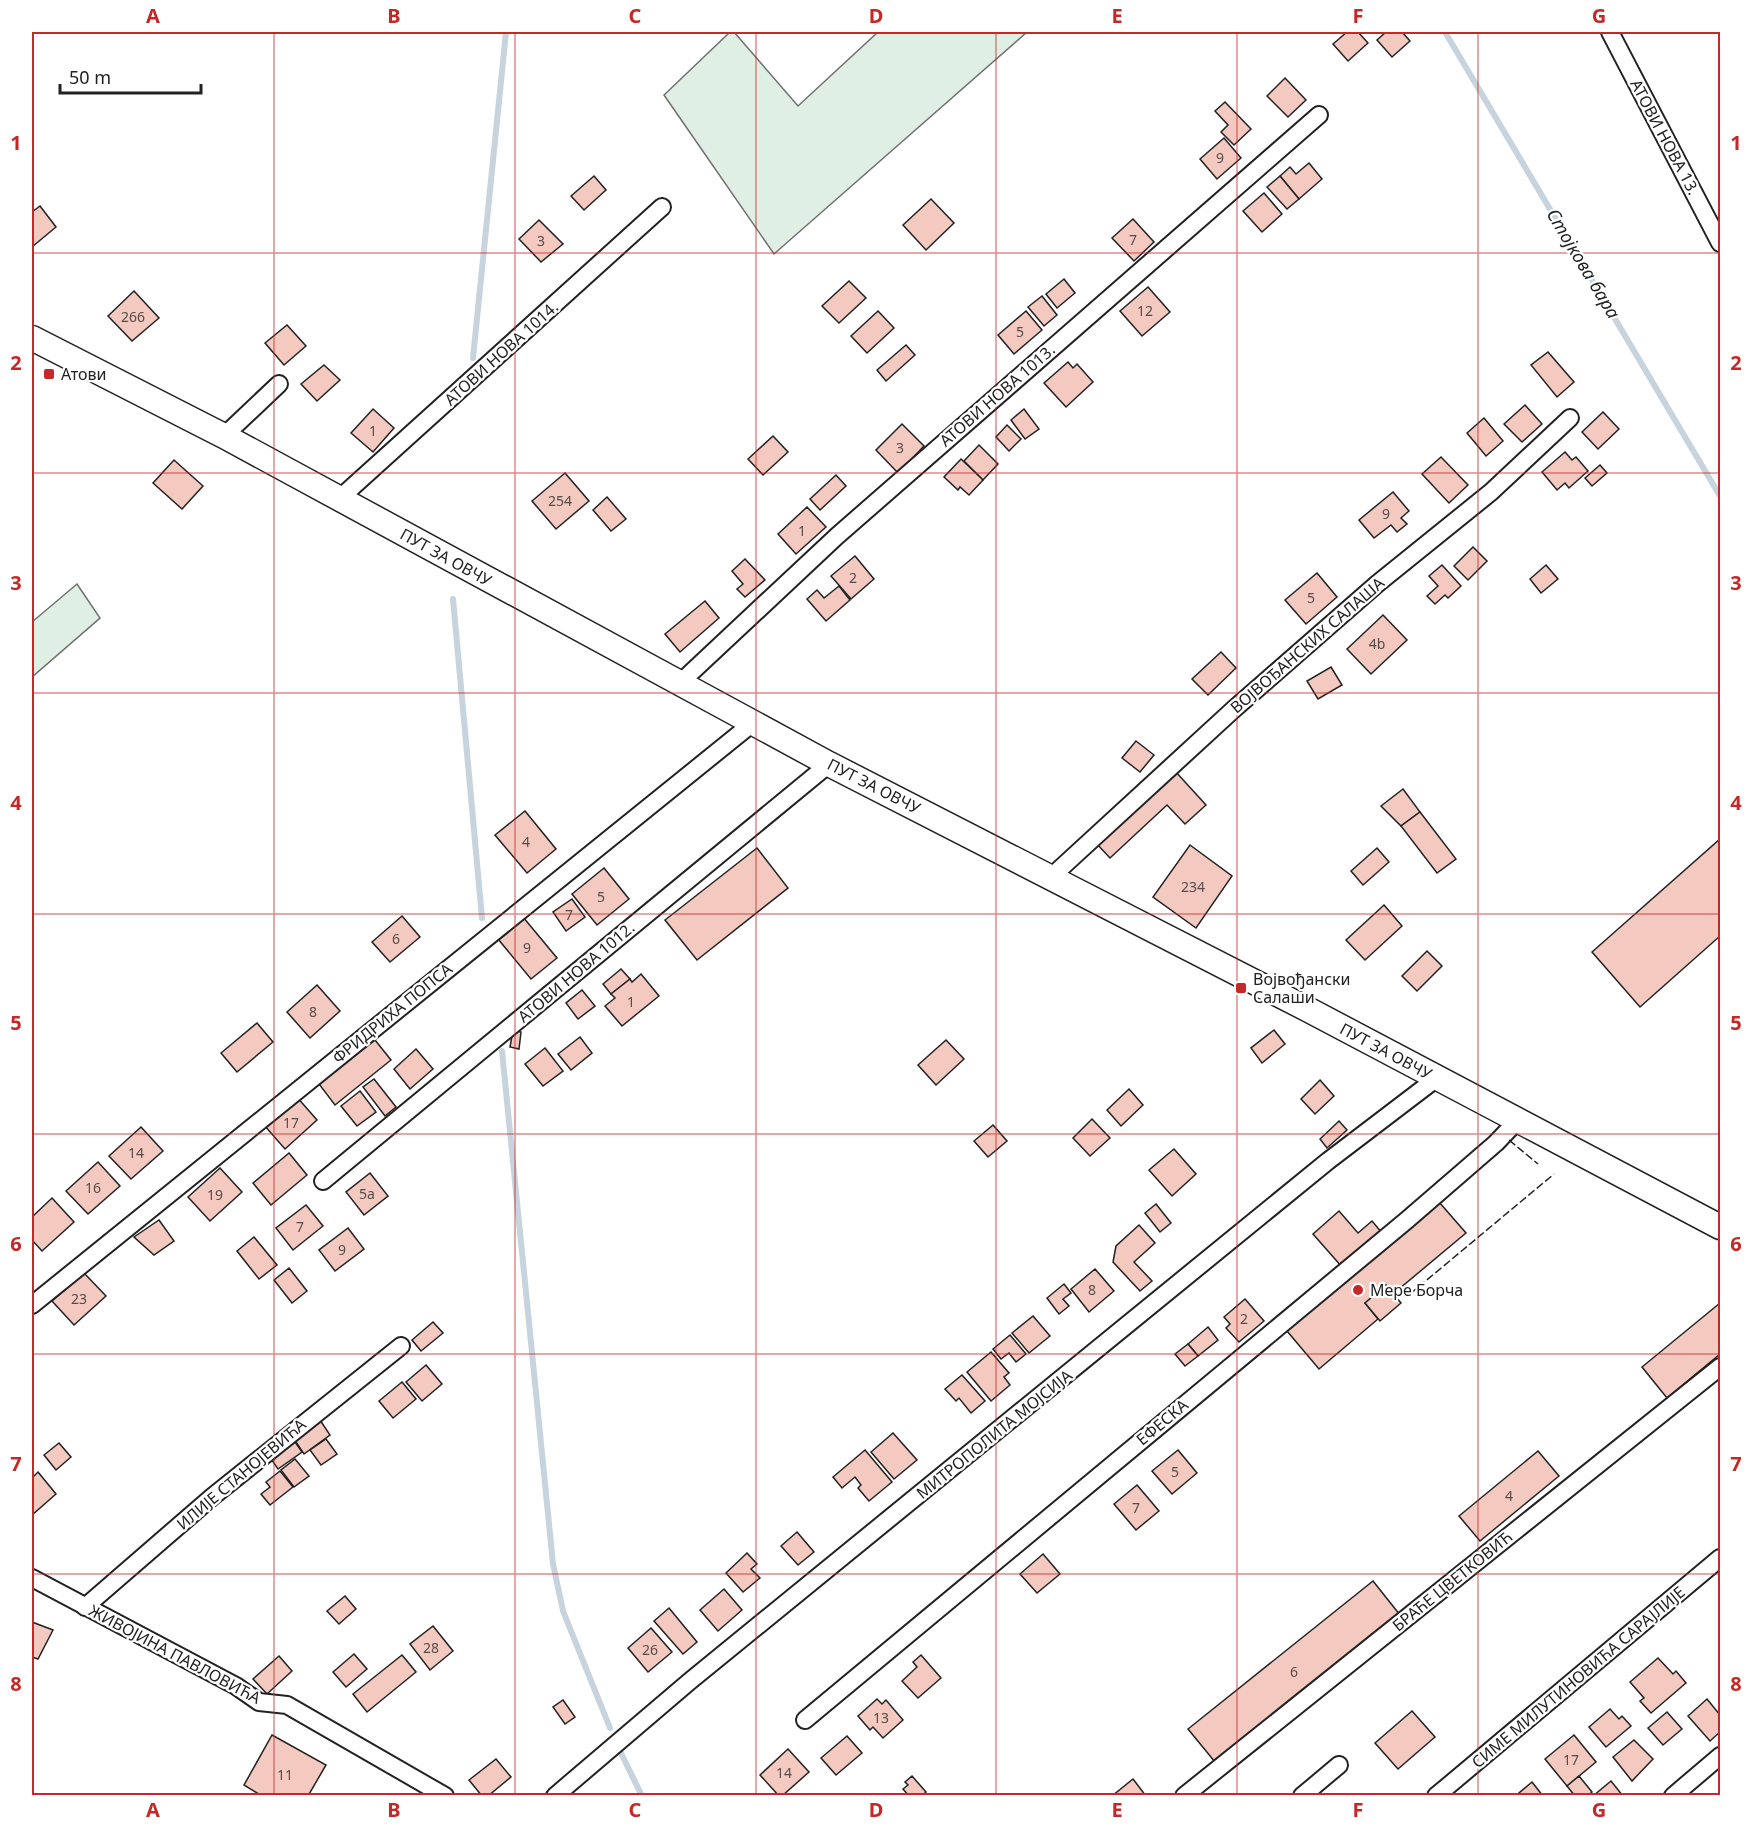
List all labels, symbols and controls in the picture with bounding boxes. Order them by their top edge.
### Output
text: A [146,2,160,29]
text: B [387,2,401,29]
text: C [629,2,642,29]
text: D [869,2,883,29]
text: E [1111,2,1123,29]
text: F [1353,2,1363,29]
text: G [1592,2,1606,29]
scale bar [60,57,201,95]
text: 50 m [69,65,111,89]
street label: АТОВИ НОВА 13. [1625,75,1705,199]
text: 1 [10,129,22,156]
text: 1 [1730,129,1742,156]
house number: 9 [1216,148,1224,167]
water label: Стојкова бара [1542,204,1626,323]
house number: 7 [1129,230,1137,249]
house number: 3 [537,231,545,250]
street label: АТОВИ НОВА 1014. [439,296,563,410]
house number: 12 [1137,301,1153,320]
house number: 266 [121,307,145,326]
house number: 5 [1016,322,1024,341]
street label: АТОВИ НОВА 1013. [935,339,1059,451]
text: 2 [10,349,22,376]
text: 2 [1730,349,1742,376]
place label: Атови [61,363,106,385]
marker: Атови [42,367,56,381]
house number: 1 [369,421,377,440]
house number: 3 [896,438,904,457]
house number: 254 [548,491,572,510]
house number: 9 [1382,504,1390,523]
house number: 1 [798,521,806,540]
street label: ПУТ ЗА ОВЧУ [396,523,496,591]
house number: 2 [849,568,857,587]
text: 3 [10,569,22,596]
text: 3 [1730,569,1742,596]
street label: ВОЈВОЂАНСКИХ САЛАША [1225,571,1389,718]
house number: 5 [1307,588,1315,607]
house number: 4b [1369,634,1385,653]
street label: ПУТ ЗА ОВЧУ [824,753,924,819]
text: 4 [10,789,22,816]
text: 4 [1730,789,1742,816]
house number: 4 [522,832,530,851]
house number: 234 [1181,877,1205,896]
house number: 5 [597,887,605,906]
house number: 7 [565,905,573,924]
street label: АТОВИ НОВА 1012. [514,918,638,1026]
house number: 6 [392,929,400,948]
house number: 9 [523,938,531,957]
street label: ФРИДРИХА ПОПСА [328,957,457,1068]
place label: Војвођански Салаши [1253,968,1351,1008]
marker: Војвођански Салаши [1234,981,1248,995]
house number: 1 [627,994,635,1010]
house number: 8 [309,1002,317,1021]
text: 5 [10,1009,22,1036]
text: 5 [1730,1009,1742,1036]
street label: ПУТ ЗА ОВЧУ [1336,1017,1436,1085]
house number: 17 [283,1113,299,1132]
house number: 14 [128,1143,144,1162]
house number: 16 [85,1178,101,1197]
house number: 5a [359,1184,375,1203]
house number: 19 [207,1185,223,1204]
house number: 7 [296,1217,304,1236]
text: 6 [10,1230,22,1257]
text: 6 [1730,1230,1742,1257]
house number: 9 [338,1240,346,1259]
place label: Мере Борча [1370,1279,1463,1301]
house number: 8 [1088,1280,1096,1299]
marker: Мере Борча [1351,1283,1365,1297]
house number: 23 [71,1289,87,1308]
house number: 2 [1240,1309,1248,1328]
street label: МИТРОПОЛИТА МОЈСИЈА [912,1364,1077,1504]
street label: ЕФЕСКА [1131,1393,1193,1450]
street label: ИЛИЈЕ СТАНОЈЕВИЋА [172,1413,311,1535]
text: 7 [10,1450,22,1477]
text: 7 [1730,1450,1742,1477]
house number: 5 [1171,1462,1179,1481]
house number: 4 [1505,1486,1513,1505]
house number: 7 [1132,1498,1140,1517]
street label: БРАЋЕ ЦВЕТКОВИЋ [1388,1526,1516,1636]
street label: СИМЕ МИЛУТИНОВИЋА САРАЈЛИЈЕ [1467,1581,1689,1773]
street label: ЖИВОЈИНА ПАВЛОВИЋА [85,1599,265,1709]
house number: 28 [423,1638,439,1657]
house number: 26 [642,1640,658,1659]
house number: 6 [1290,1662,1298,1681]
text: 8 [10,1670,22,1697]
text: 8 [1730,1670,1742,1697]
house number: 13 [873,1708,889,1727]
house number: 17 [1563,1750,1579,1769]
house number: 14 [776,1763,792,1782]
house number: 11 [277,1765,293,1784]
text: A [146,1796,160,1823]
text: B [387,1796,401,1823]
text: C [629,1796,642,1823]
text: D [869,1796,883,1823]
text: E [1111,1796,1123,1823]
text: F [1353,1796,1363,1823]
text: G [1592,1796,1606,1823]

